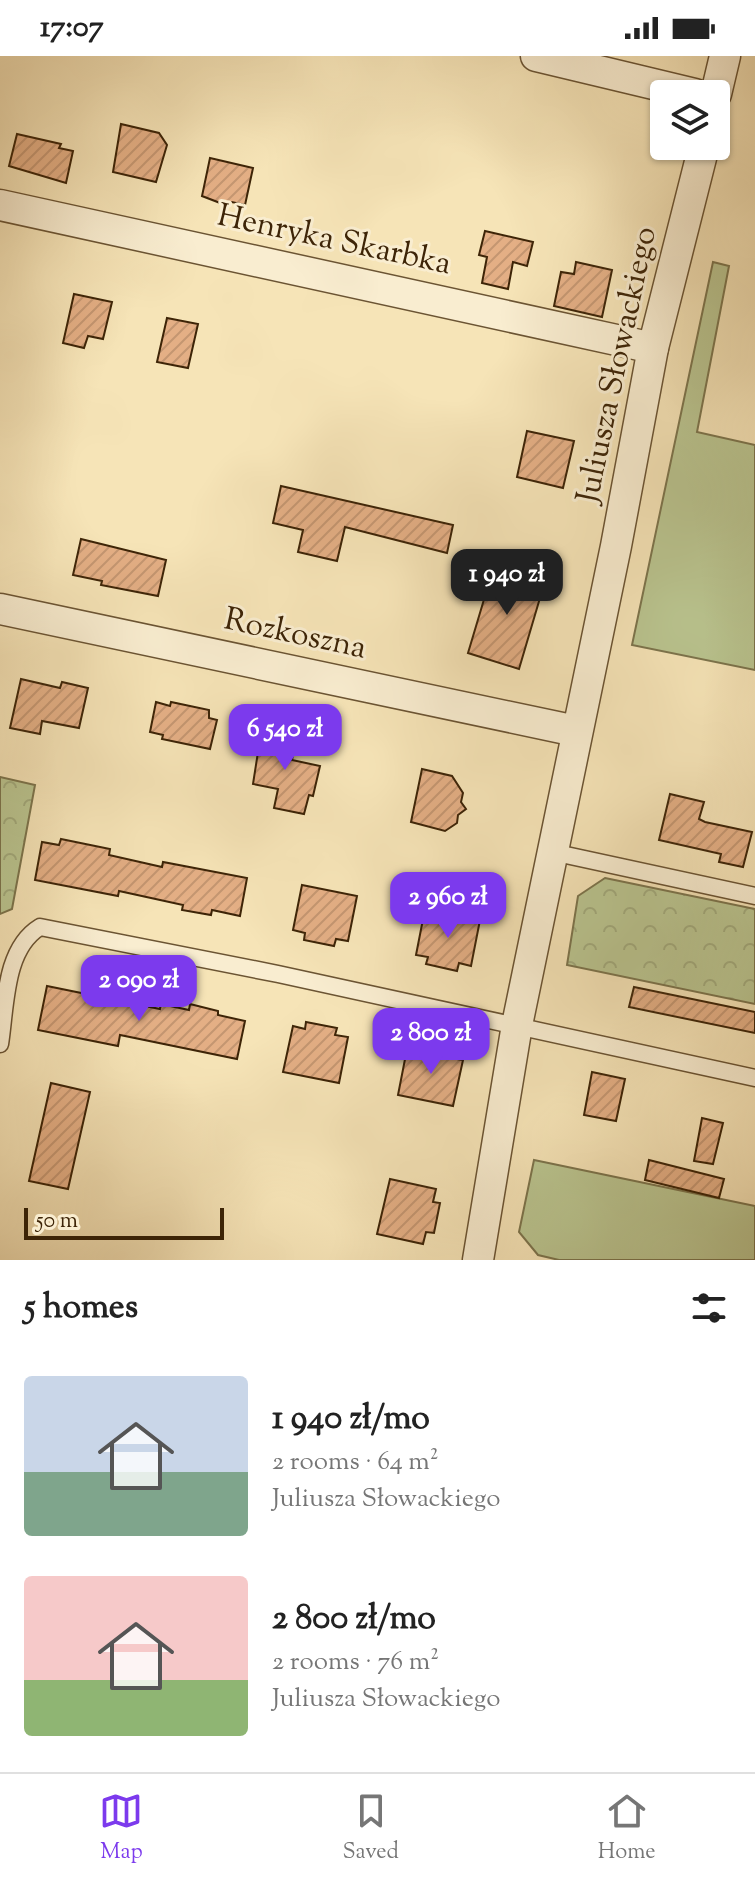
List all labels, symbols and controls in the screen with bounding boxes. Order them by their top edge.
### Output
text: 17:07 [40,7,104,50]
map controls [650,80,730,160]
button: layers [650,80,730,160]
street label: Henryka Skarbka [213,194,455,288]
street label: Juliusza Słowackiego [566,223,670,509]
pin: 1 940 zł [424,549,590,617]
text: 1 940 zł [469,556,545,593]
street label: Rozkoszna [220,597,371,673]
pin: 6 540 zł [202,704,368,772]
text: 6 540 zł [247,711,323,748]
pin: 2 960 zł [365,872,531,940]
text: 2 960 zł [408,879,488,916]
pin: 2 090 zł [56,955,222,1023]
text: 2 090 zł [99,962,179,999]
pin: 2 800 zł [348,1008,514,1076]
text: 2 800 zł [391,1015,471,1052]
scale bar [24,1204,224,1240]
text: 50 m [36,1206,78,1238]
text: 5 homes [24,1284,138,1333]
icon: filters [687,1286,731,1330]
text: 1 940 zł/mo [272,1395,430,1444]
icon: home [88,1408,184,1504]
text: 2 rooms · 64 m² [272,1444,439,1481]
text: Juliusza Słowackiego [272,1481,501,1518]
text: 2 800 zł/mo [272,1595,436,1644]
icon: home [88,1608,184,1704]
text: 2 rooms · 76 m² [272,1644,439,1681]
text: Juliusza Słowackiego [272,1681,501,1718]
tab: Map [99,1789,143,1869]
tab: Saved [342,1789,399,1869]
tab: Home [598,1789,656,1869]

